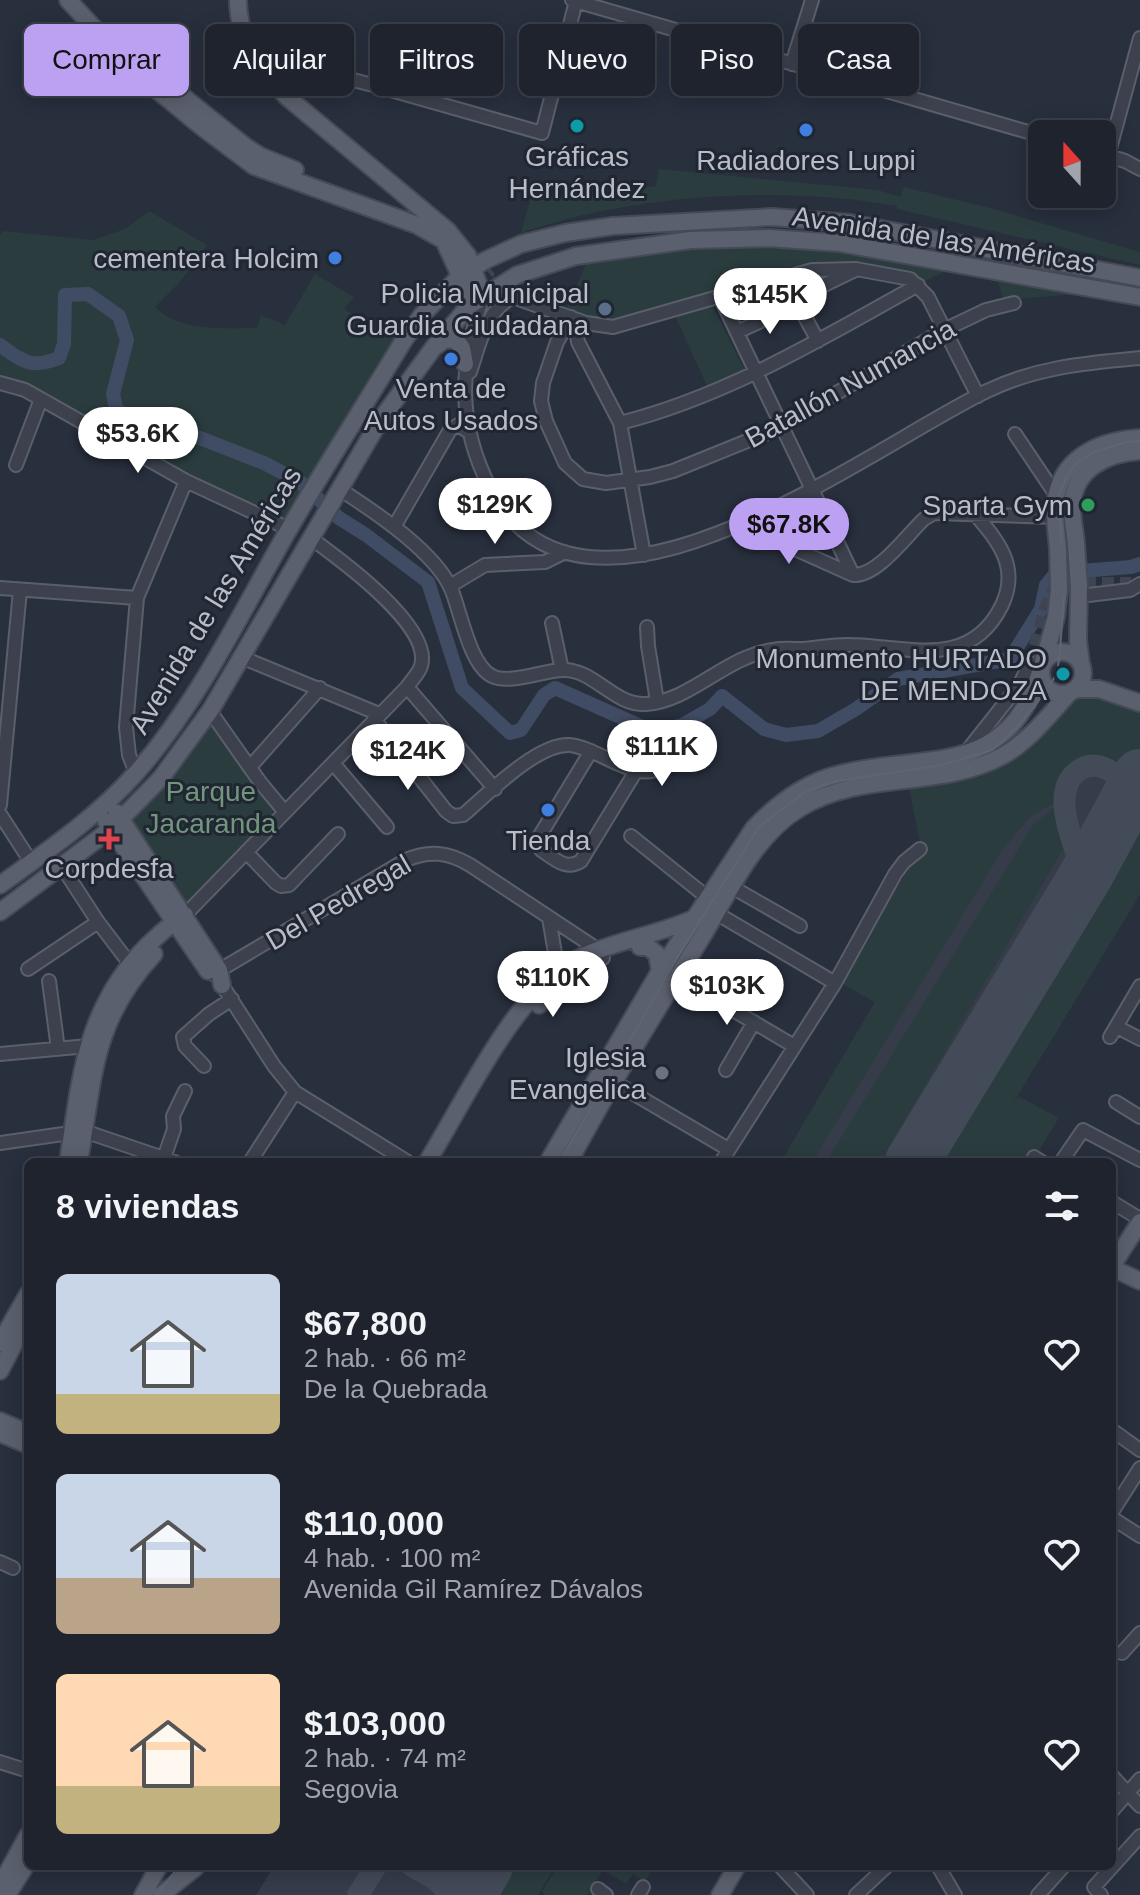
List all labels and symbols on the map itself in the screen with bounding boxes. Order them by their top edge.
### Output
marker: Gráficas Hernández [568,117,586,135]
north arrow [1028,120,1116,208]
marker: Radiadores Luppi [797,121,815,139]
place label: Gráficas Hernández [509,141,645,204]
place label: Radiadores Luppi [696,145,916,176]
street label: Avenida de las Américas [790,200,1098,279]
place label: cementera Holcim [93,243,319,274]
marker: cementera Holcim [326,249,344,267]
pin: $145K [714,268,826,336]
place label: Policia Municipal Guardia Ciudadana [346,278,589,341]
marker: Policia Municipal Guardia Ciudadana [596,300,614,318]
street label: Batallón Numancia [740,313,961,454]
marker: Venta de Autos Usados [442,350,460,368]
place label: Venta de Autos Usados [364,373,538,436]
pin: $53.6K [73,407,203,475]
street label: Avenida de las Américas [123,461,308,739]
pin: $129K [439,478,551,546]
place label: Sparta Gym [923,490,1072,521]
marker: Sparta Gym [1079,496,1097,514]
pin: $67.8K [724,498,854,566]
place label: Monumento HURTADO DE MENDOZA [756,643,1047,706]
marker: Monumento HURTADO DE MENDOZA [1054,665,1072,683]
pin: $111K [606,720,718,788]
pin: $124K [352,724,464,792]
park label: Parque Jacaranda [146,776,277,839]
marker: Tienda [539,801,557,819]
place label: Tienda [506,825,591,856]
marker: Corpdesfa [100,830,118,848]
street label: Del Pedregal [260,849,416,956]
place label: Corpdesfa [44,853,174,884]
pin: $110K [497,951,609,1019]
pin: $103K [671,959,783,1027]
place label: Iglesia Evangelica [509,1042,646,1105]
marker: Iglesia Evangelica [653,1064,671,1082]

